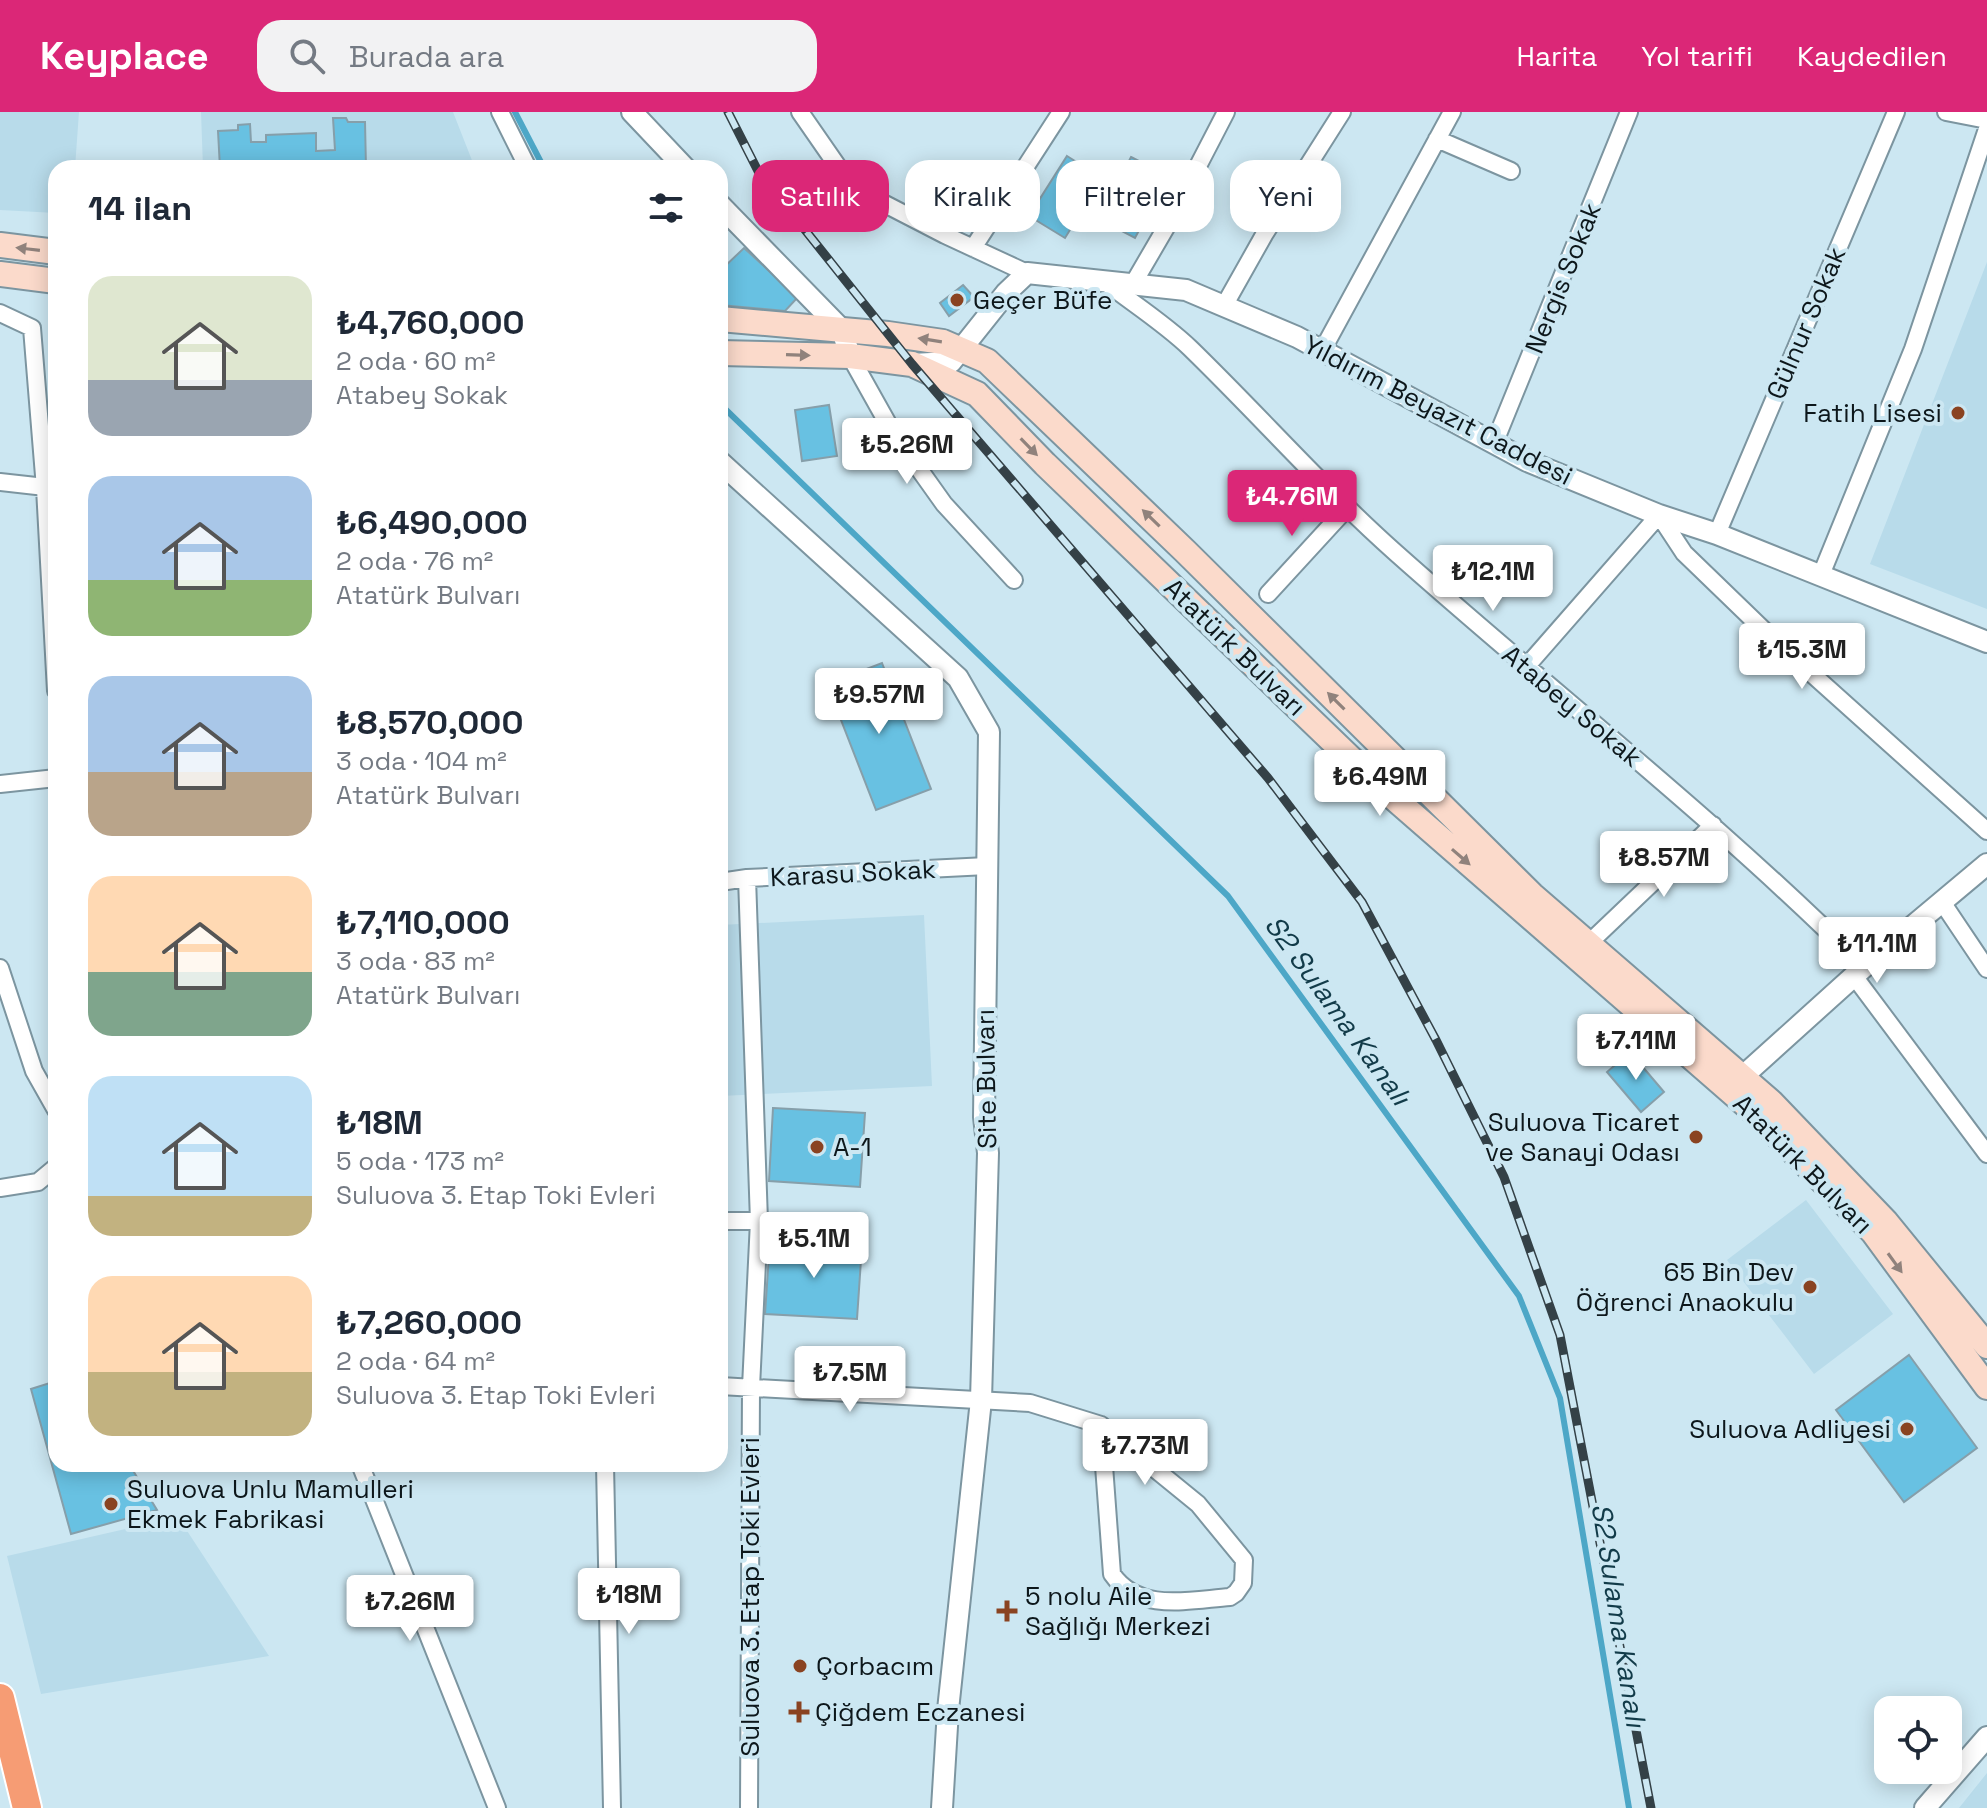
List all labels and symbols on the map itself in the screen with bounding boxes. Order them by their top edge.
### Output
street label: Nergis Sokak [1517,197,1609,359]
one-way arrow [15,242,40,255]
street label: Gülnur Sokak [1759,242,1853,404]
place label: Geçer Büfe [973,283,1112,317]
marker: Geçer Büfe [948,291,966,309]
street label: Yıldırım Beyazıt Caddesi [1298,327,1578,493]
one-way arrow [918,333,943,346]
one-way arrow [786,349,811,361]
place label: Fatih Lisesi [1803,396,1942,430]
marker: Fatih Lisesi [1949,404,1967,422]
pin: ₺5.26M [842,418,972,486]
one-way arrow [1019,437,1037,456]
pin: ₺4.76M [1227,470,1357,538]
one-way arrow [1142,510,1161,528]
pin: ₺12.1M [1428,545,1558,613]
street label: Atatürk Bulvarı [1157,571,1313,723]
pin: ₺15.3M [1737,623,1867,691]
street label: Atabey Sokak [1495,638,1649,774]
pin: ₺9.57M [814,668,944,736]
one-way arrow [1327,692,1346,711]
pin: ₺6.49M [1315,750,1445,818]
pin: ₺8.57M [1599,831,1729,899]
one-way arrow [1451,847,1471,865]
street label: Karasu Sokak [769,852,937,894]
water label: S2 Sulama Kanalı [1257,908,1420,1113]
pin: ₺11.1M [1812,917,1942,985]
street label: Site Bulvarı [968,1009,1004,1149]
pin: ₺7.11M [1571,1014,1701,1082]
street label: Atatürk Bulvarı [1726,1087,1880,1241]
place label: Suluova Ticaret ve Sanayi Odası [1485,1105,1680,1169]
marker: Suluova Ticaret ve Sanayi Odası [1687,1128,1705,1146]
place label: A-1 [833,1130,872,1164]
marker: A-1 [808,1138,826,1156]
pin: ₺5.1M [758,1212,870,1280]
one-way arrow [1887,1253,1903,1273]
place label: 65 Bin Dev Öğrenci Anaokulu [1576,1255,1794,1319]
marker: 65 Bin Dev Öğrenci Anaokulu [1801,1278,1819,1296]
pin: ₺7.5M [794,1346,906,1414]
place label: Suluova Adliyesi [1689,1412,1891,1446]
pin: ₺7.73M [1080,1419,1210,1487]
marker: Suluova Adliyesi [1898,1420,1916,1438]
street label: Suluova 3. Etap Toki Evleri [733,1437,767,1757]
place label: Suluova Unlu Mamulleri Ekmek Fabrikasi [127,1472,414,1536]
marker: Suluova Unlu Mamulleri Ekmek Fabrikasi [102,1495,120,1513]
water label: S2 Sulama Kanalı [1584,1501,1655,1731]
pin: ₺18M [582,1568,676,1636]
pin: ₺7.26M [345,1575,475,1643]
place label: 5 nolu Aile Sağlığı Merkezi [1025,1579,1211,1643]
marker: 5 nolu Aile Sağlığı Merkezi [996,1600,1018,1622]
place label: Çorbacım [816,1649,934,1683]
marker: Çorbacım [791,1657,809,1675]
place label: Çiğdem Eczanesi [815,1695,1025,1729]
marker: Çiğdem Eczanesi [790,1703,808,1721]

